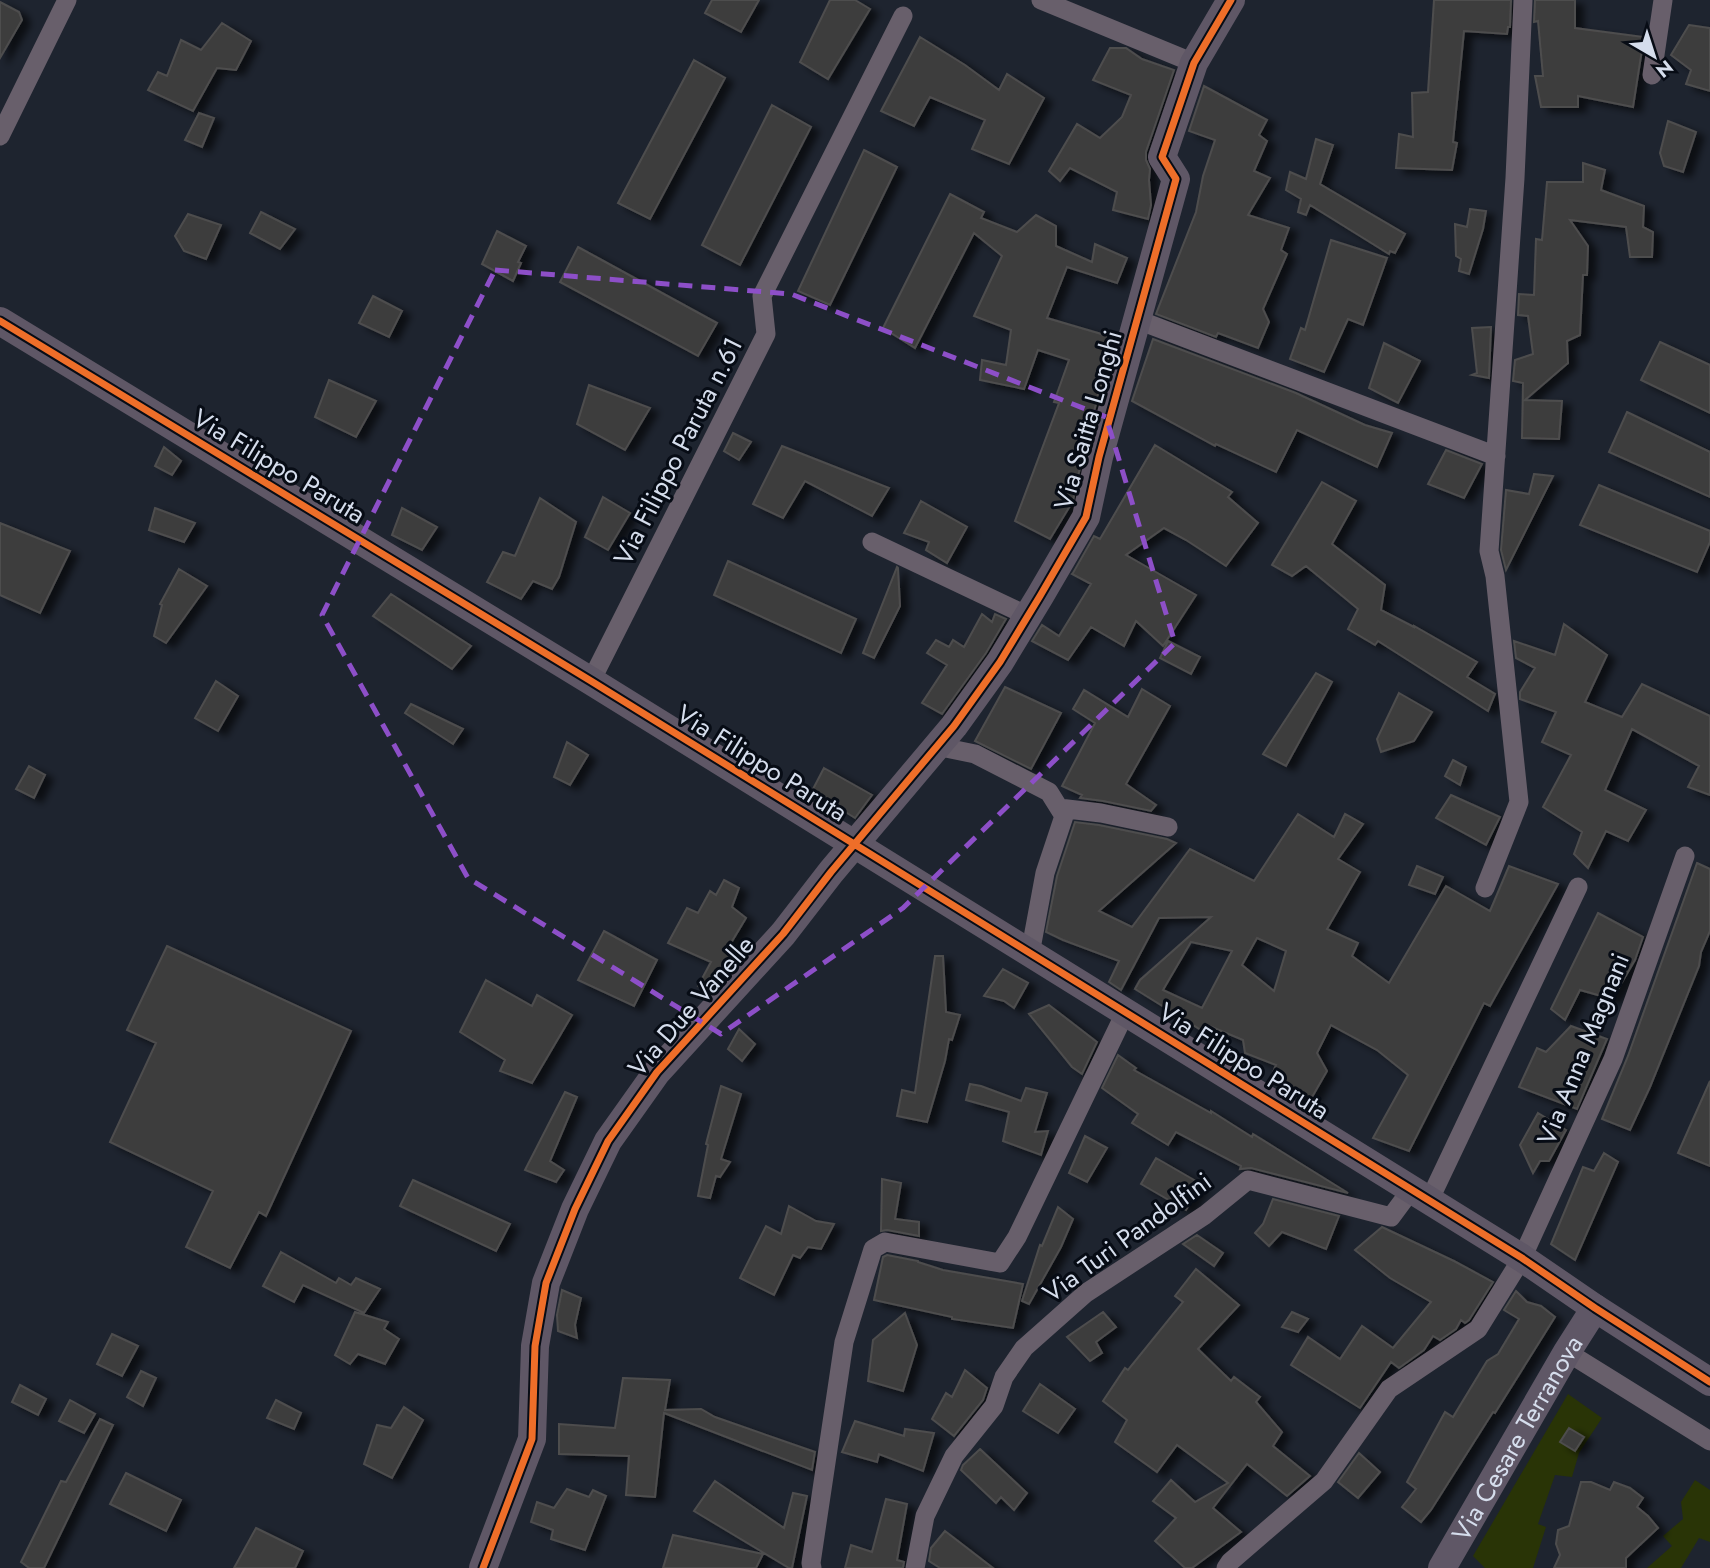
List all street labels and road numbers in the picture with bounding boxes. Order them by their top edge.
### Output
street label: Via Saitta Longhi [1044,326,1132,514]
street label: Via Filippo Paruta n.61 [604,330,752,572]
street label: Via Filippo Paruta [185,399,373,533]
street label: Via Filippo Paruta [669,695,855,831]
street label: Via Due Vanelle [619,927,763,1085]
street label: Via Anna Magnani [1527,947,1639,1151]
street label: Via Filippo Paruta [1151,993,1337,1129]
street label: Via Turi Pandolfini [1035,1163,1219,1311]
street label: Via Cesare Terranova [1442,1328,1592,1548]

